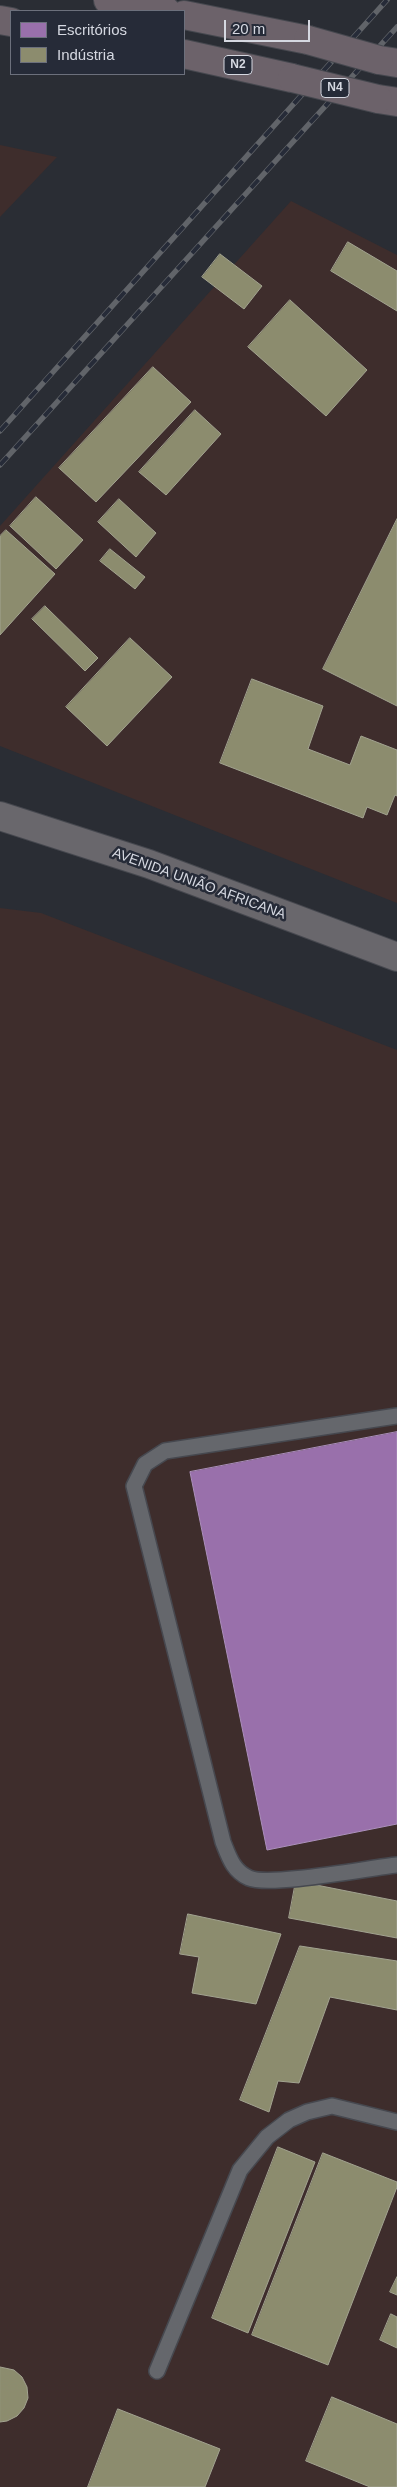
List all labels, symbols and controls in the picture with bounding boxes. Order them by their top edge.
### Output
legend [10,10,185,75]
scale bar [227,10,313,42]
text: 20 m [232,20,265,37]
text: Escritórios [57,21,127,38]
text: Indústria [57,46,115,63]
road number: N2 [224,56,252,74]
road number: N4 [321,78,349,98]
street label: AVENIDA UNIÃO AFRICANA [110,845,288,923]

